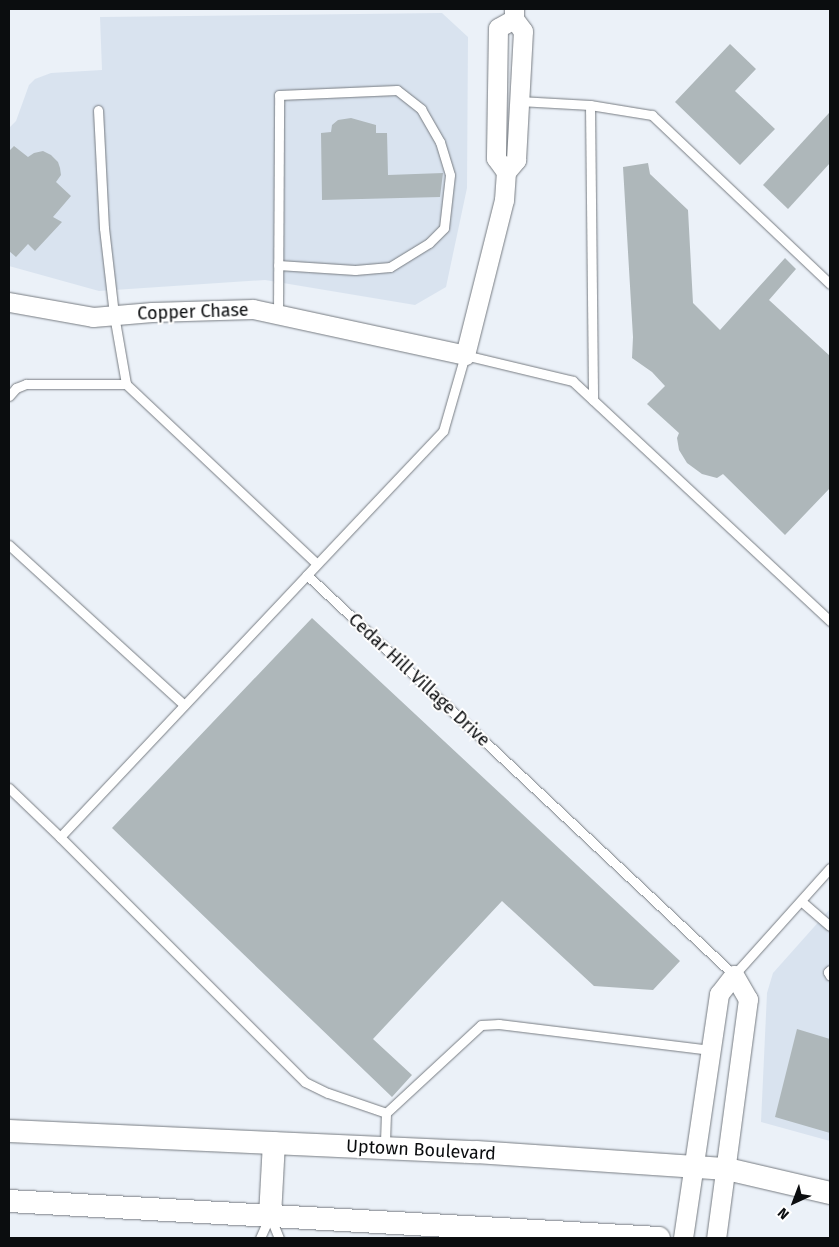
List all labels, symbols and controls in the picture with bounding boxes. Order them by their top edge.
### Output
street label: Copper Chase [137,299,249,325]
street label: Cedar Hill Village Drive [344,609,494,751]
street label: Uptown Boulevard [346,1135,496,1165]
north arrow [769,1177,819,1227]
text: N [774,1204,793,1223]

